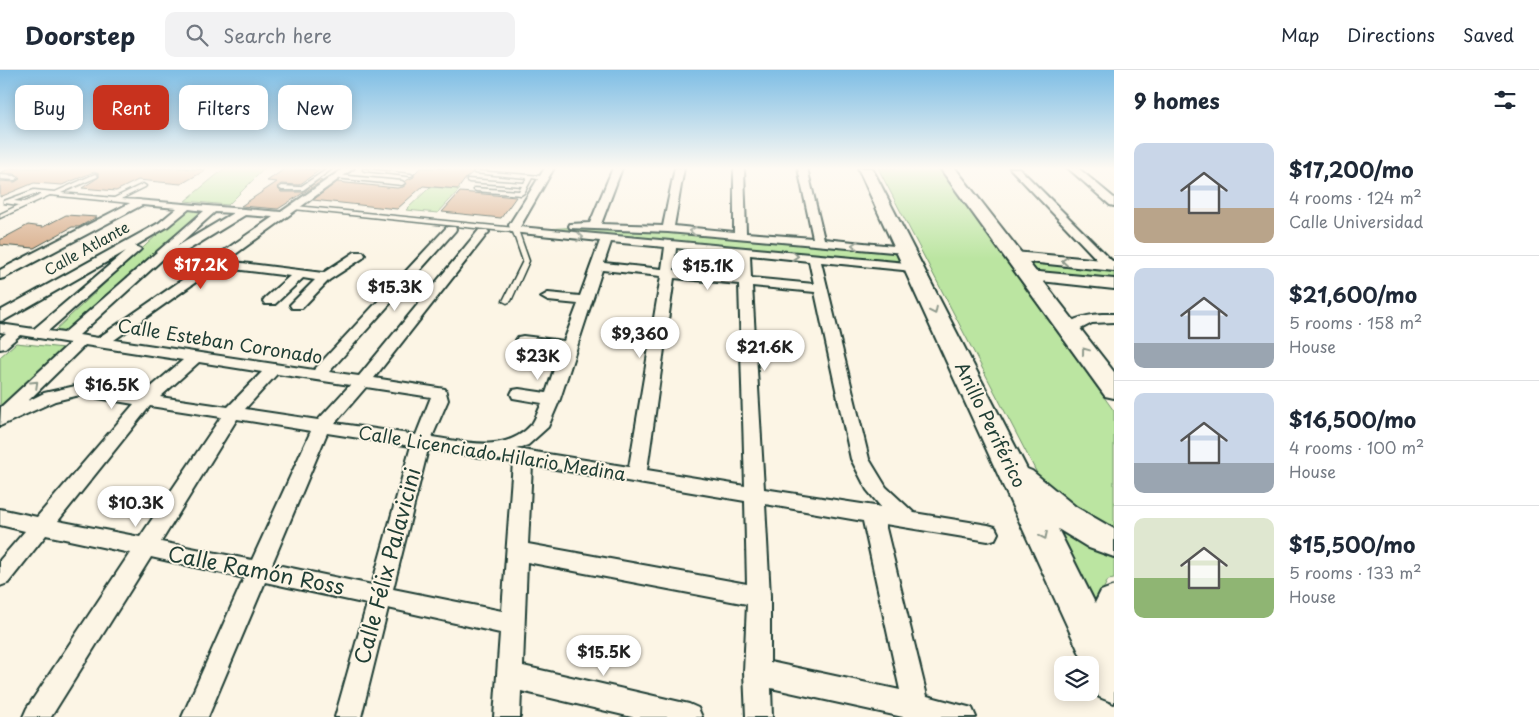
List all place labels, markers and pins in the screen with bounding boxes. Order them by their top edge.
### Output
pin: $17.2K [160,248,242,290]
pin: $15.1K [667,248,749,291]
pin: $15.3K [354,270,436,312]
pin: $9,360 [599,316,681,359]
pin: $21.6K [724,330,806,372]
pin: $23K [508,338,568,381]
pin: $16.5K [71,368,153,410]
pin: $10.3K [95,486,177,528]
pin: $15.5K [563,634,645,677]

